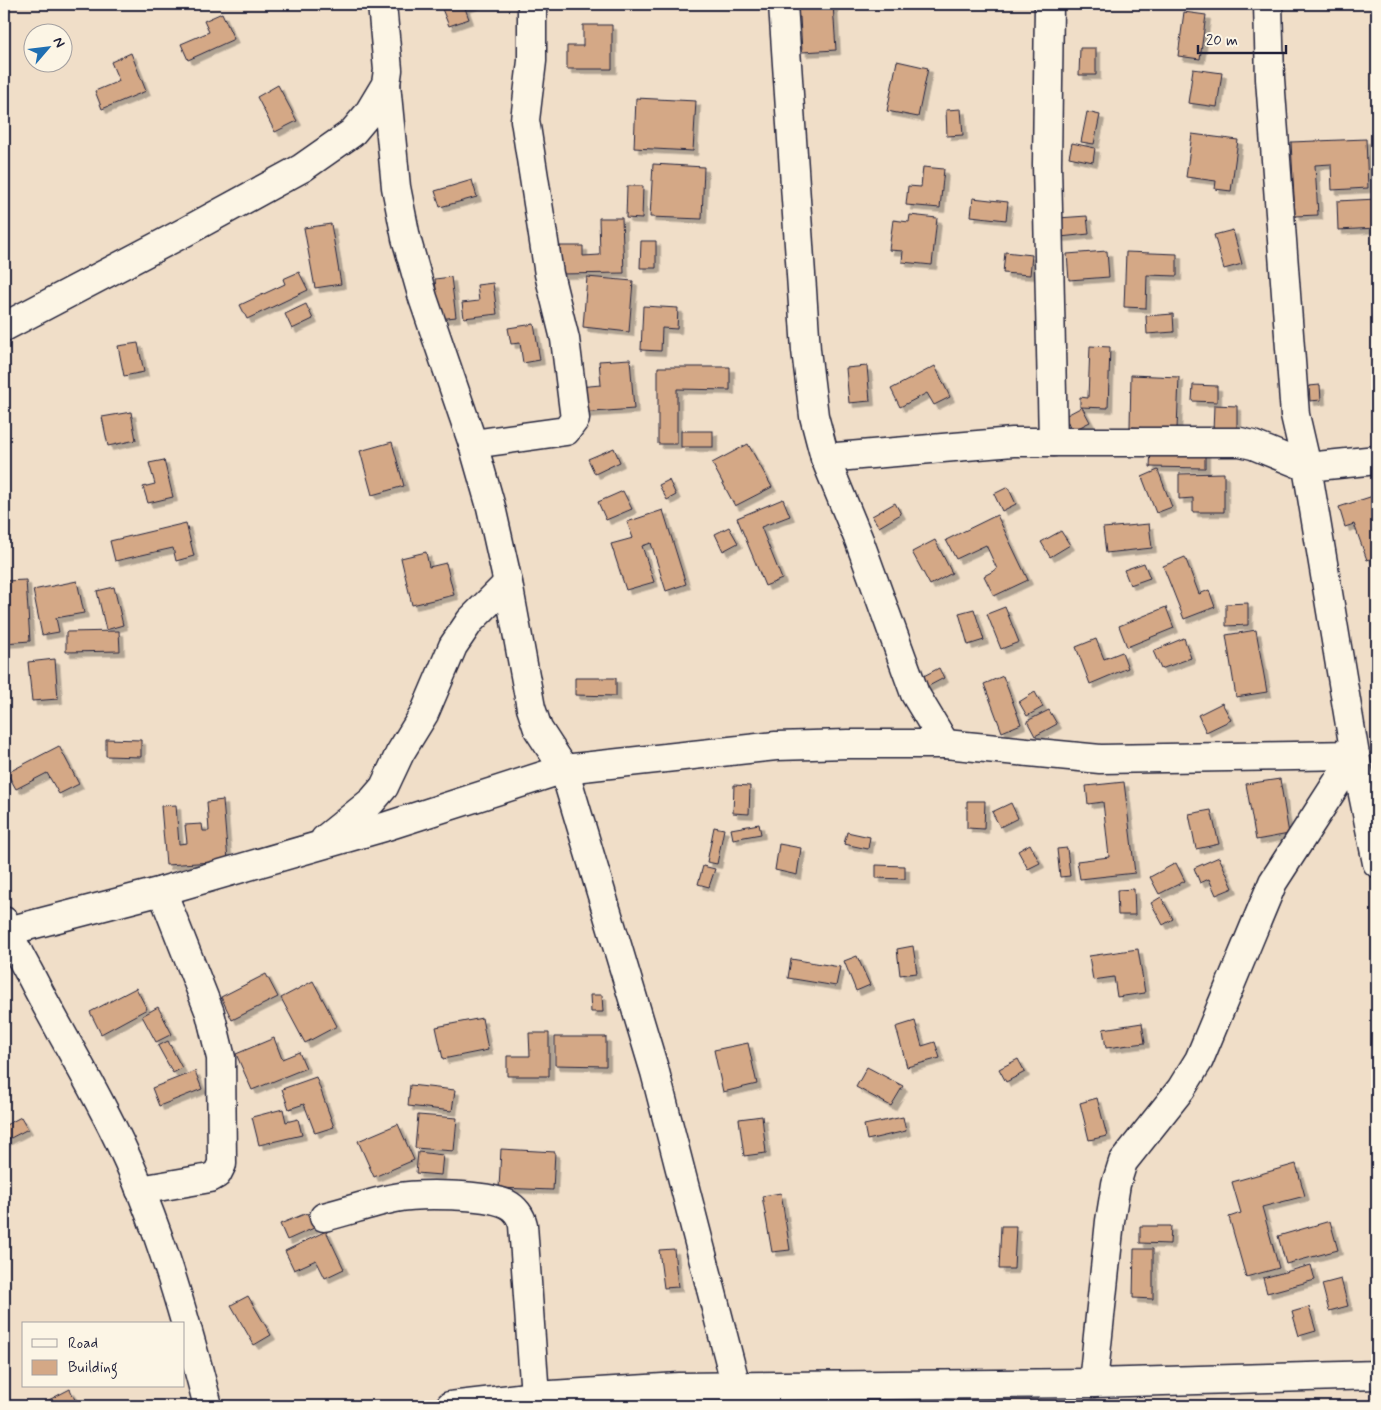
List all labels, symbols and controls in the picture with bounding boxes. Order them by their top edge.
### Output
north arrow [22,22,72,72]
scale bar [1198,22,1286,54]
text: 20 m [1206,31,1238,51]
text: N [48,34,69,51]
legend [22,1322,185,1388]
text: Road [68,1334,98,1354]
text: Building [68,1358,118,1379]

